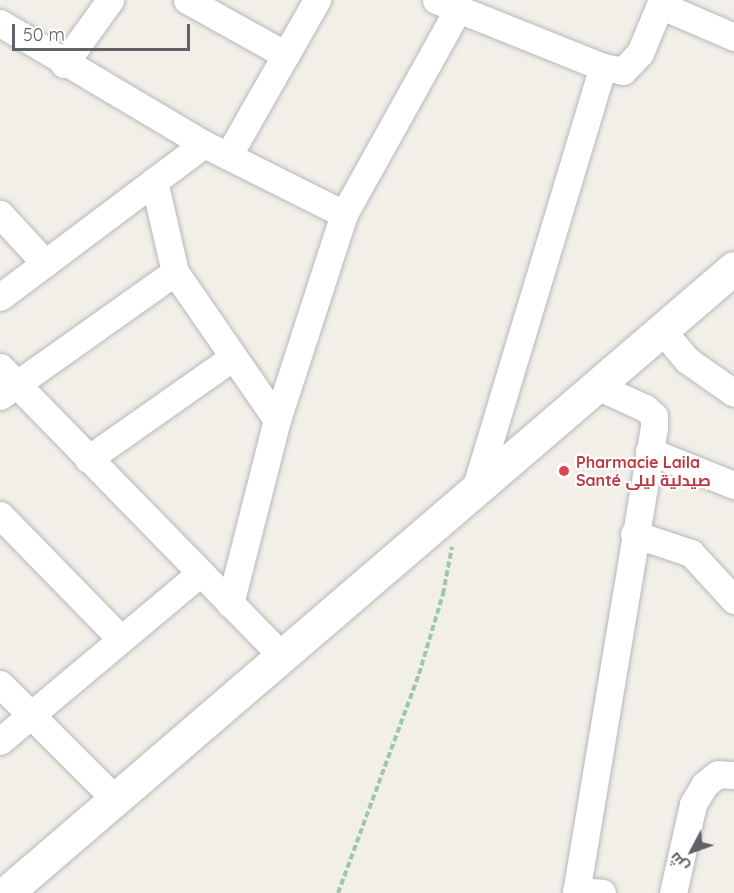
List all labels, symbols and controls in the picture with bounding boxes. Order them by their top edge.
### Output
scale bar [15,12,194,50]
text: 50 m [23,23,65,46]
place label: Pharmacie Laila Santé صيدلية ليلى [576,452,711,490]
marker: Pharmacie Laila Santé صيدلية ليلى [557,464,571,478]
north arrow [662,821,722,881]
text: ش [664,849,693,877]

